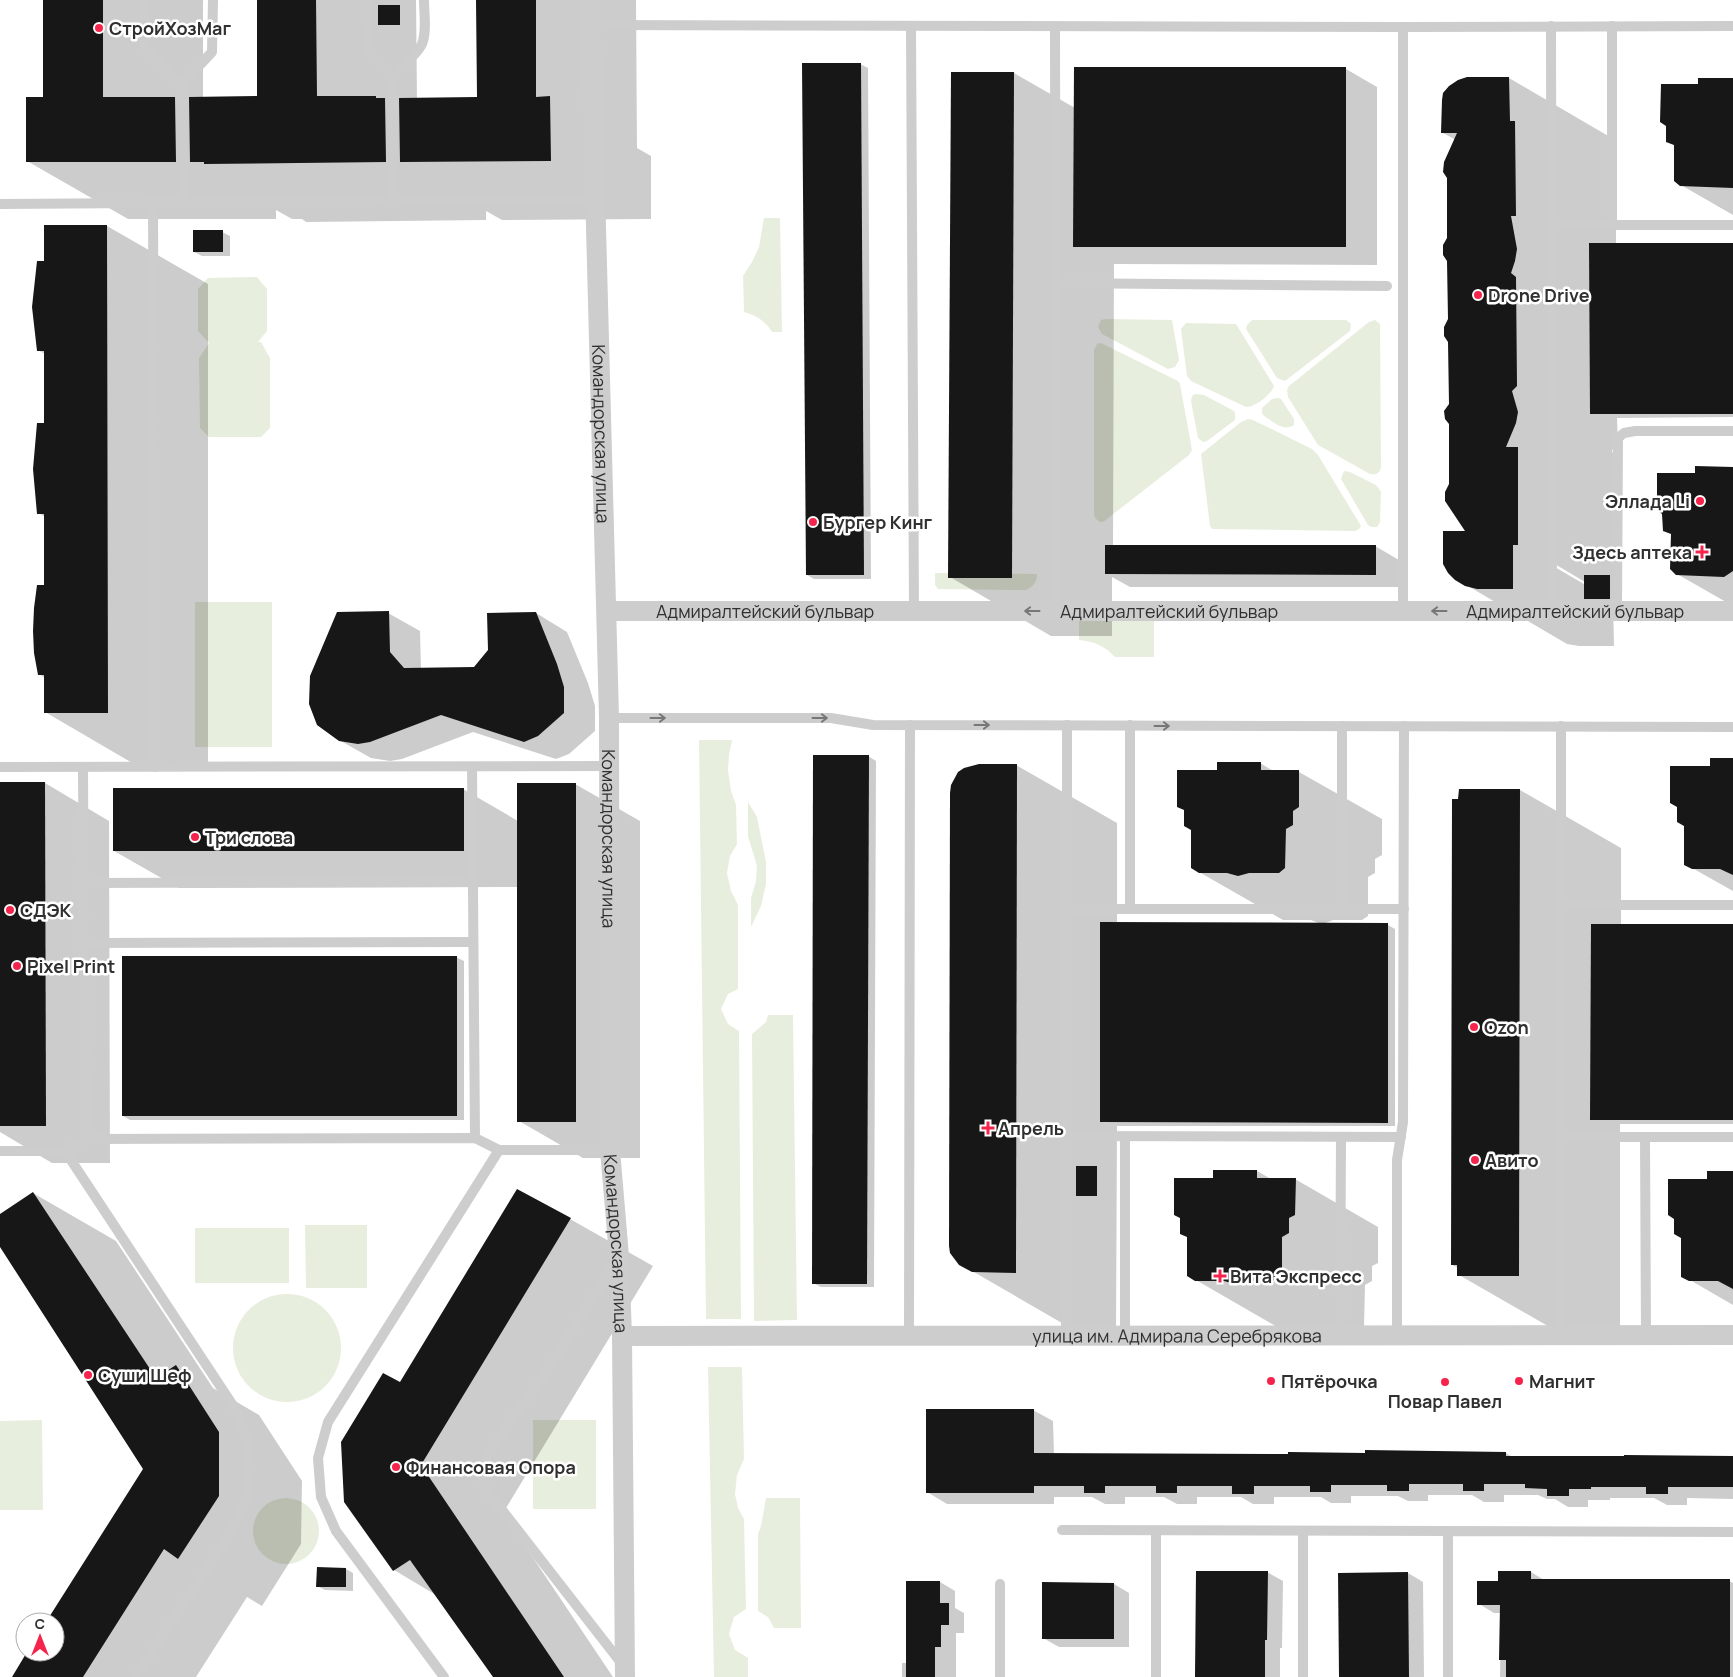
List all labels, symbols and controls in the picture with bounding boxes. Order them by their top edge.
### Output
place label: СтройХозМаг [109,16,231,40]
marker: СтройХозМаг [93,22,105,34]
place label: Drone Drive [1488,283,1590,307]
marker: Drone Drive [1472,289,1484,301]
street label: Командорская улица [587,344,616,524]
place label: Эллада Li [1605,489,1690,513]
marker: Эллада Li [1694,495,1706,507]
place label: Бургер Кинг [823,510,933,534]
marker: Бургер Кинг [807,516,819,528]
place label: Здесь аптека [1572,540,1692,564]
marker: Здесь аптека [1696,546,1708,558]
street label: Адмиралтейский бульвар [656,599,874,623]
street label: Адмиралтейский бульвар [1060,599,1278,623]
street label: Адмиралтейский бульвар [1466,599,1684,623]
one-way arrow [1024,606,1040,616]
one-way arrow [1431,606,1448,616]
one-way arrow [650,713,666,723]
one-way arrow [812,713,828,723]
one-way arrow [974,720,990,730]
one-way arrow [1154,721,1170,731]
street label: Командорская улица [597,749,621,928]
place label: Три слова [205,825,293,849]
marker: Три слова [189,831,201,843]
place label: СДЭК [20,898,71,922]
marker: СДЭК [4,904,16,916]
place label: Pixel Print [27,954,115,978]
marker: Pixel Print [11,960,23,972]
place label: Ozon [1484,1015,1529,1039]
marker: Ozon [1468,1021,1480,1033]
place label: Апрель [998,1116,1064,1140]
marker: Апрель [982,1122,994,1134]
place label: Авито [1485,1148,1539,1172]
street label: Командорская улица [598,1153,634,1333]
marker: Авито [1469,1154,1481,1166]
place label: Вита Экспресс [1230,1264,1362,1288]
marker: Вита Экспресс [1214,1270,1226,1282]
street label: улица им. Адмирала Серебрякова [1032,1323,1322,1348]
place label: Суши Шеф [98,1363,192,1387]
marker: Суши Шеф [82,1369,94,1381]
place label: Пятёрочка [1281,1369,1378,1393]
place label: Магнит [1529,1369,1596,1393]
marker: Пятёрочка [1265,1375,1277,1387]
marker: Магнит [1513,1375,1525,1387]
marker: Повар Павел [1439,1376,1451,1388]
place label: Повар Павел [1388,1389,1502,1413]
place label: Финансовая Опора [406,1455,576,1479]
marker: Финансовая Опора [390,1461,402,1473]
north arrow [15,1612,65,1662]
text: С [35,1614,45,1633]

